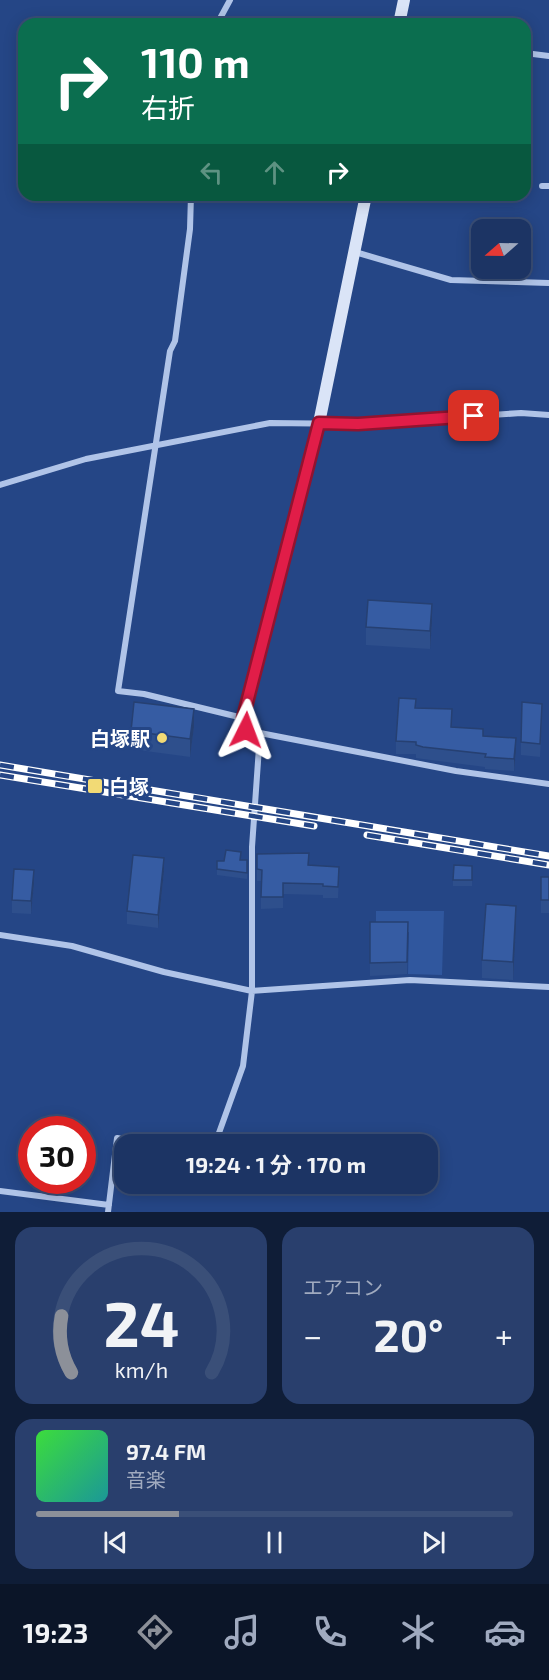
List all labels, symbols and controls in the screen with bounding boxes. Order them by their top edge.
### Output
text: 110 m [141,36,250,86]
icon: right [42,42,120,120]
text: 右折 [141,91,195,123]
icon: left [195,156,228,189]
icon: ahead [258,156,291,189]
icon: right [321,156,354,189]
north arrow [471,219,531,279]
map controls [471,219,531,279]
pin [448,390,499,441]
icon: arrive [457,399,490,432]
position arrow [214,698,278,762]
place label: 白塚駅 [90,726,150,750]
marker: 白塚駅 [155,731,169,745]
place label: 白塚 [109,774,149,798]
marker: 白塚 [86,777,104,795]
speed limit sign: 30 [18,1116,96,1194]
text: 19:24 · 1 分 · 170 m [186,1151,366,1177]
text: エアコン [303,1275,383,1299]
text: 24 [103,1285,179,1360]
text: 20° [374,1307,444,1361]
text: − [303,1315,322,1355]
text: + [495,1315,513,1355]
text: km/h [114,1357,168,1382]
text: 97.4 FM [126,1438,206,1464]
text: 音楽 [126,1467,166,1491]
icon: previous [99,1526,132,1559]
icon: pause [258,1526,291,1559]
icon: next [417,1526,450,1559]
icon: directions [134,1611,176,1653]
icon: music [221,1611,263,1653]
icon: phone [309,1611,351,1653]
icon: climate [397,1611,439,1653]
icon: car [484,1611,526,1653]
text: 19:23 [23,1616,88,1648]

